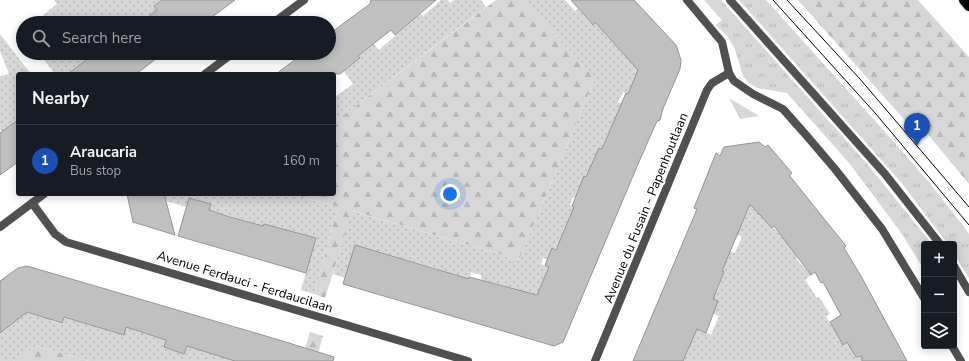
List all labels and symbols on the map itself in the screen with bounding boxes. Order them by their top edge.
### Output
street label: Avenue du Fusain - Papenhoutlaan [599,110,693,306]
pin: 1 [904,113,930,146]
your location [440,184,460,204]
street label: Avenue Ferdauci - Ferdaucilaan [155,247,335,317]

